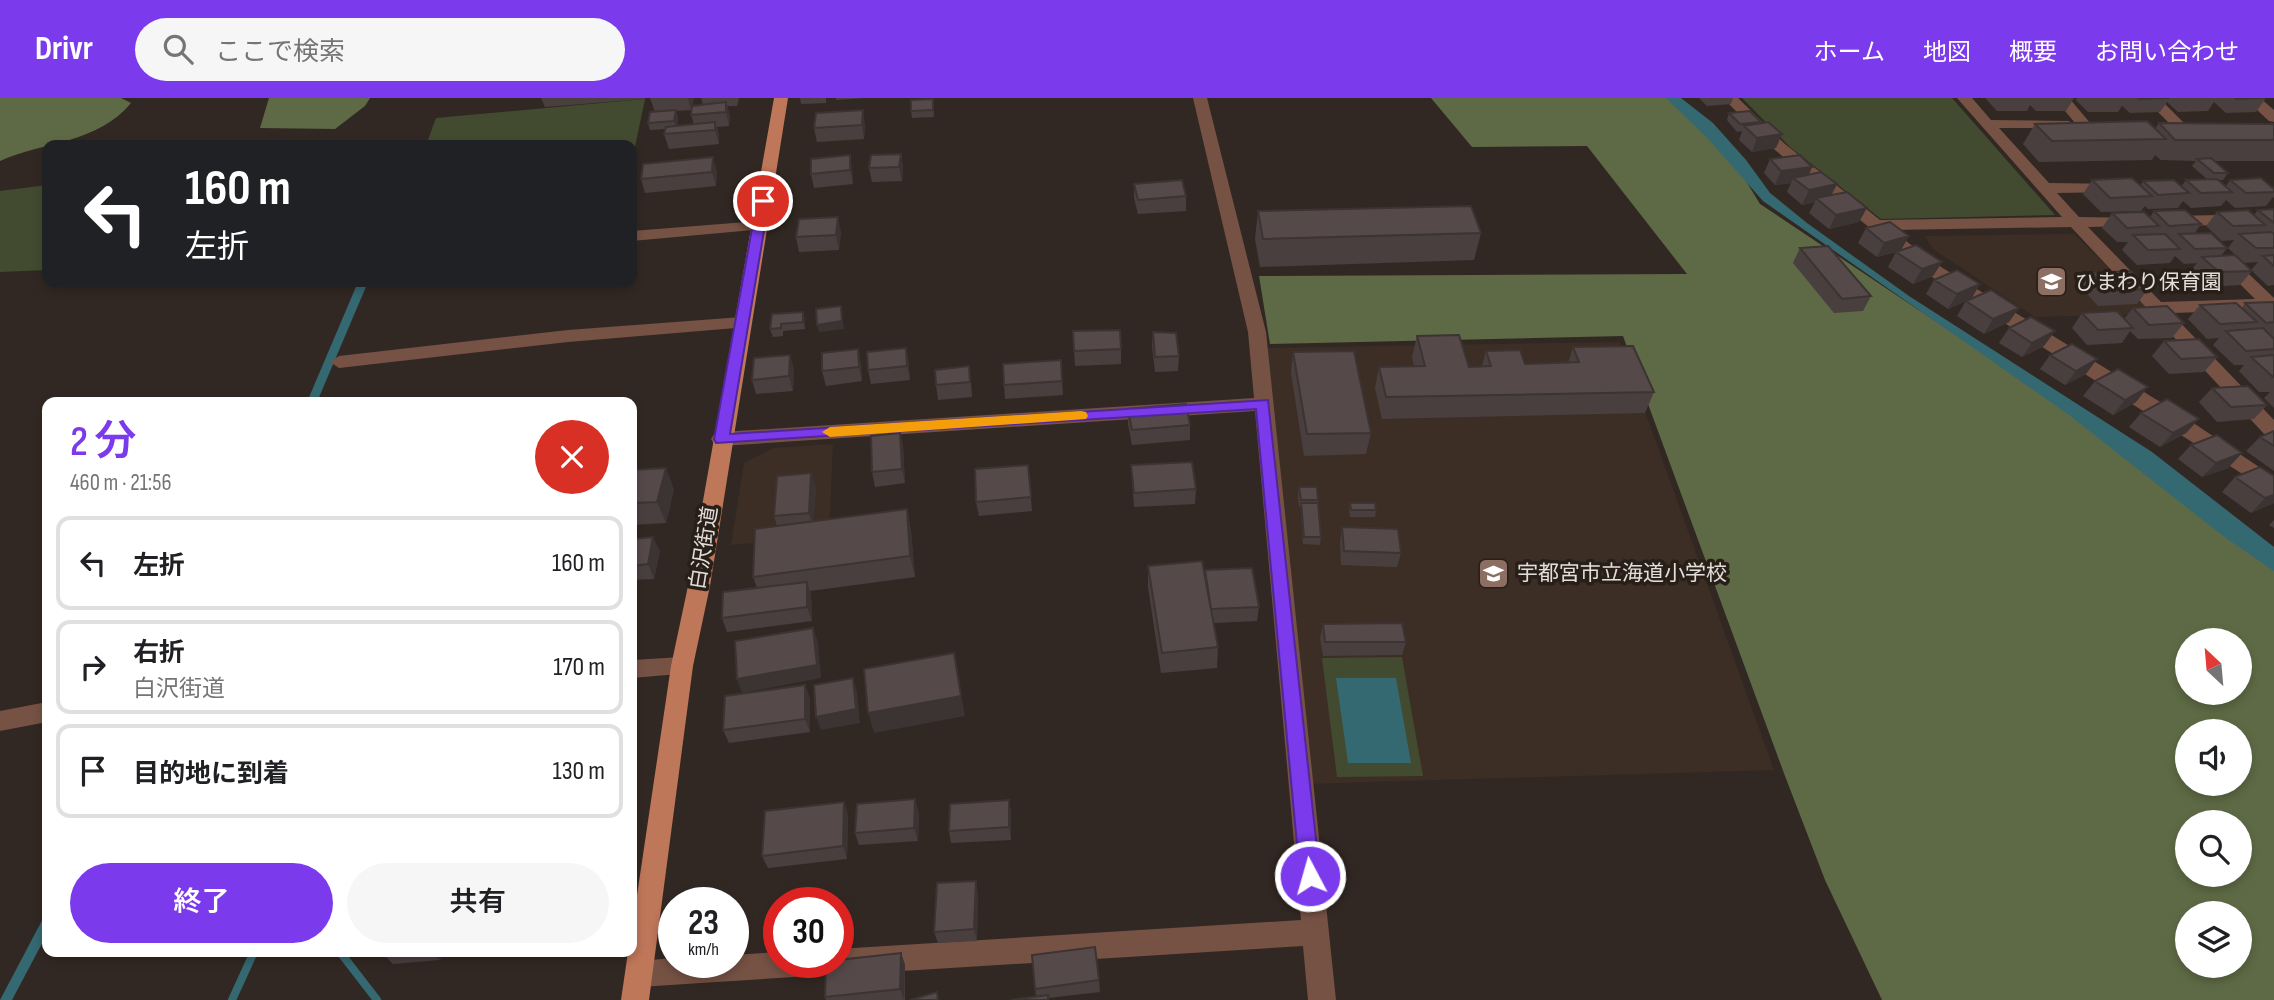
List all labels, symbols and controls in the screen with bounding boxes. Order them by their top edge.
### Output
search box [135,18,625,81]
text: Drivr [35,29,93,69]
icon: search [159,30,197,68]
text: ここで検索 [215,37,345,68]
text: ホーム [1814,38,1885,67]
text: 地図 [1923,38,1971,67]
text: 概要 [2009,38,2057,67]
text: お問い合わせ [2095,38,2239,67]
text: 160 m [185,160,291,219]
icon: left [70,168,161,259]
pin [733,171,793,231]
icon: arrive [744,182,782,220]
text: 左折 [185,228,249,267]
school or university icon: ひまわり保育園 [2035,265,2069,299]
place label: ひまわり保育園 [2075,270,2222,295]
text: 2 分 [70,417,137,468]
button: close [535,420,609,494]
text: 460 m · 21:56 [70,469,172,497]
street label: 白沢街道 [685,505,723,591]
icon: left [74,544,112,582]
text: 160 m [552,548,605,579]
text: 左折 [133,551,185,582]
school or university icon: 宇都宮市立海道小学校 [1477,556,1511,590]
place label: 宇都宮市立海道小学校 [1517,561,1727,586]
north arrow [2175,628,2252,705]
map controls [2175,628,2252,978]
text: 右折 [133,638,185,669]
icon: right [74,648,112,686]
text: 170 m [553,652,605,683]
text: 白沢街道 [133,675,225,703]
button: sound [2175,719,2252,796]
icon: arrive [74,752,112,790]
text: 130 m [553,756,605,787]
text: 目的地に到着 [133,759,289,790]
button: search [2175,810,2252,887]
position arrow [1273,839,1347,913]
button: 終了 [70,863,333,943]
button: 共有 [347,863,609,943]
speed limit sign: 30 [763,887,854,978]
button: layers [2175,901,2252,978]
text: 23 [688,902,719,945]
text: km/h [688,939,719,960]

